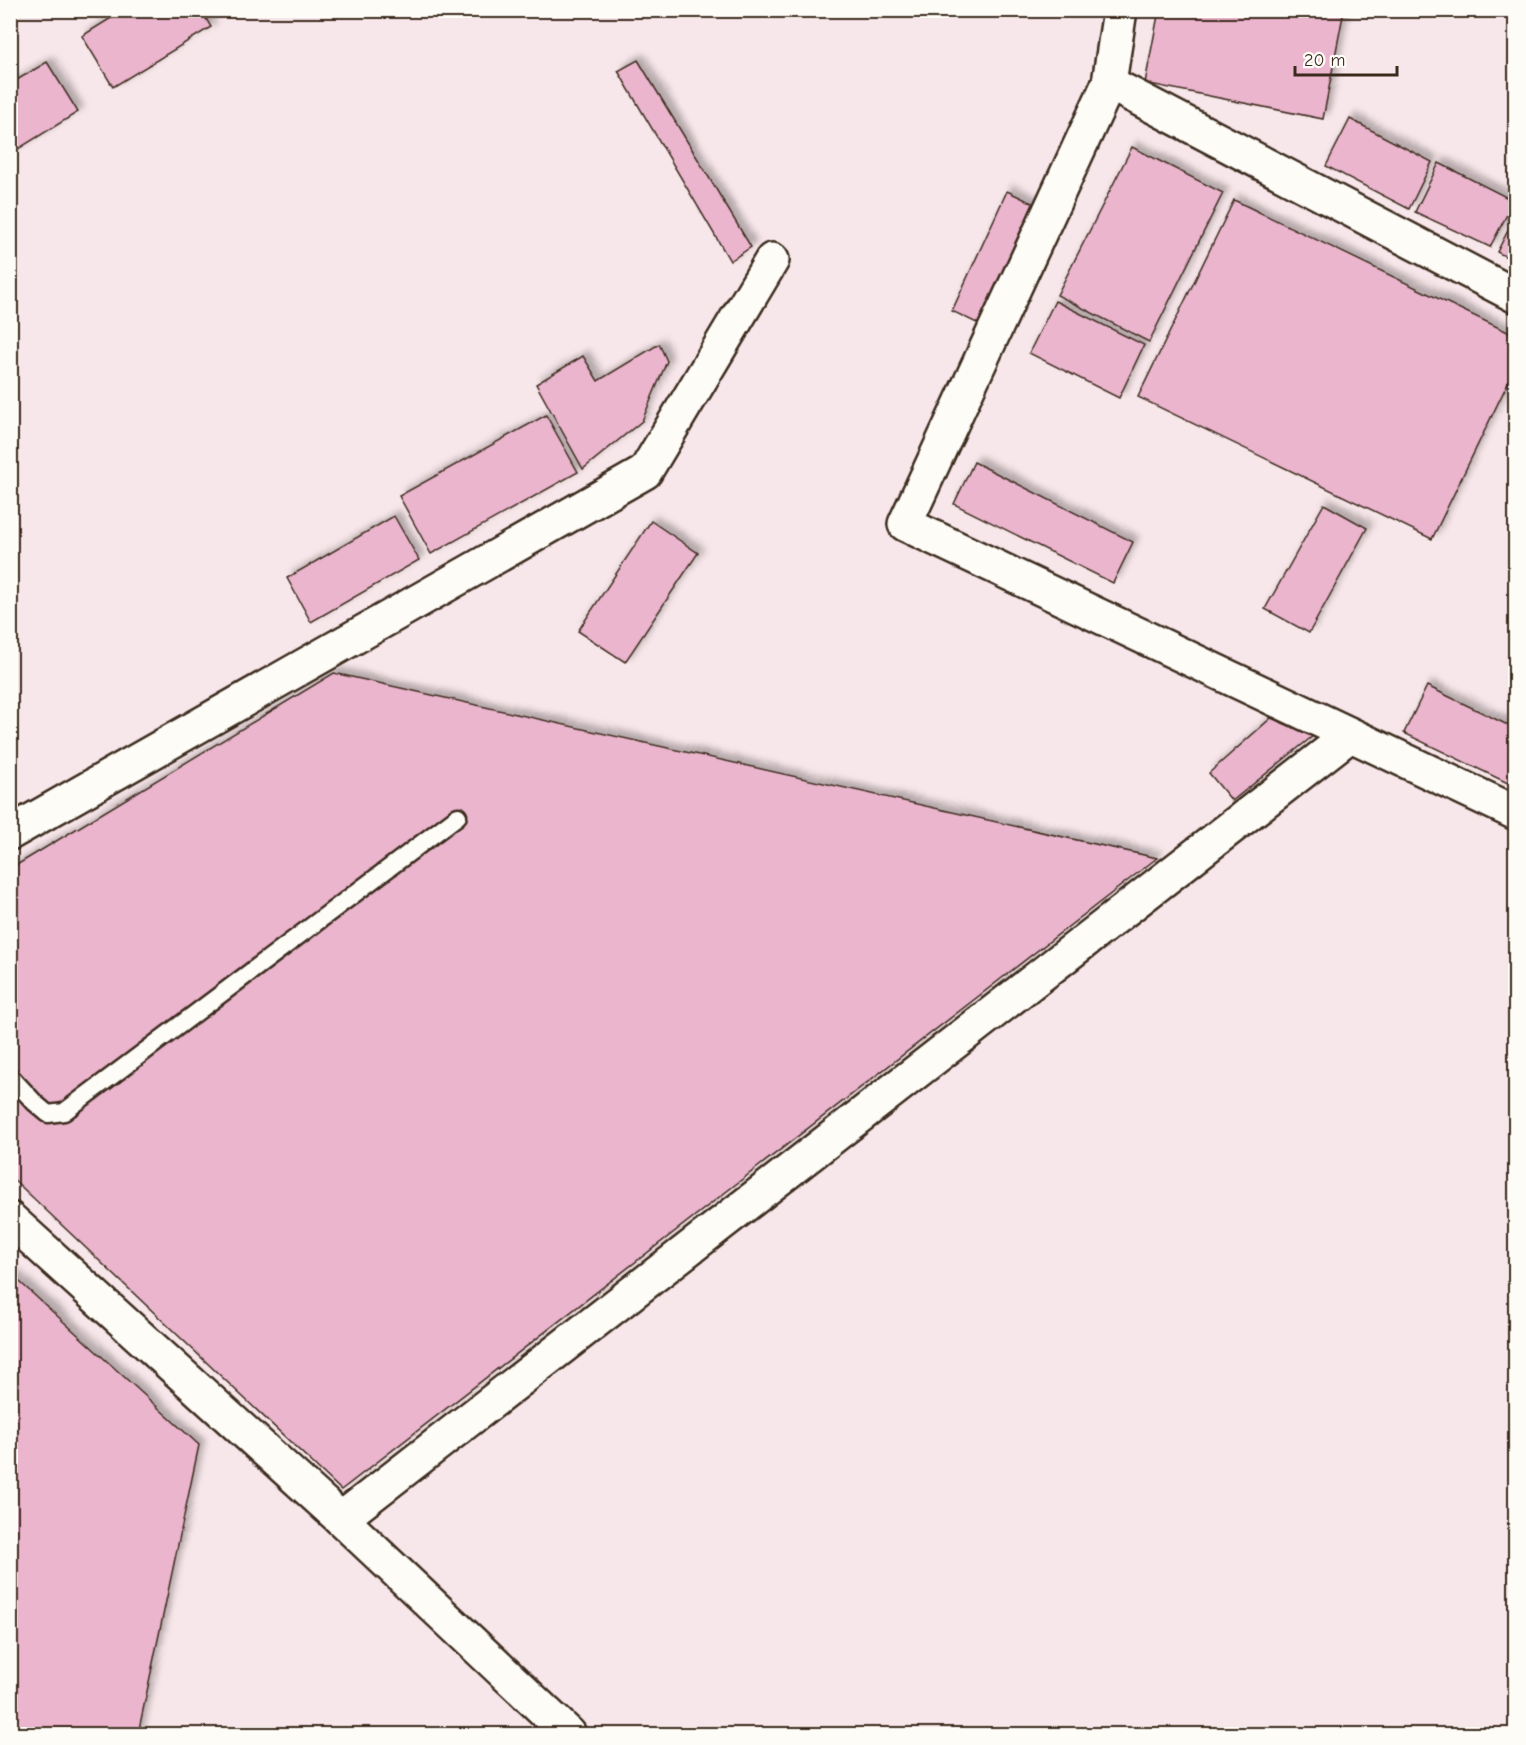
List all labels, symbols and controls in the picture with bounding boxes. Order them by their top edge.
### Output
scale bar [1295,39,1397,77]
text: 20 m [1304,50,1345,71]

